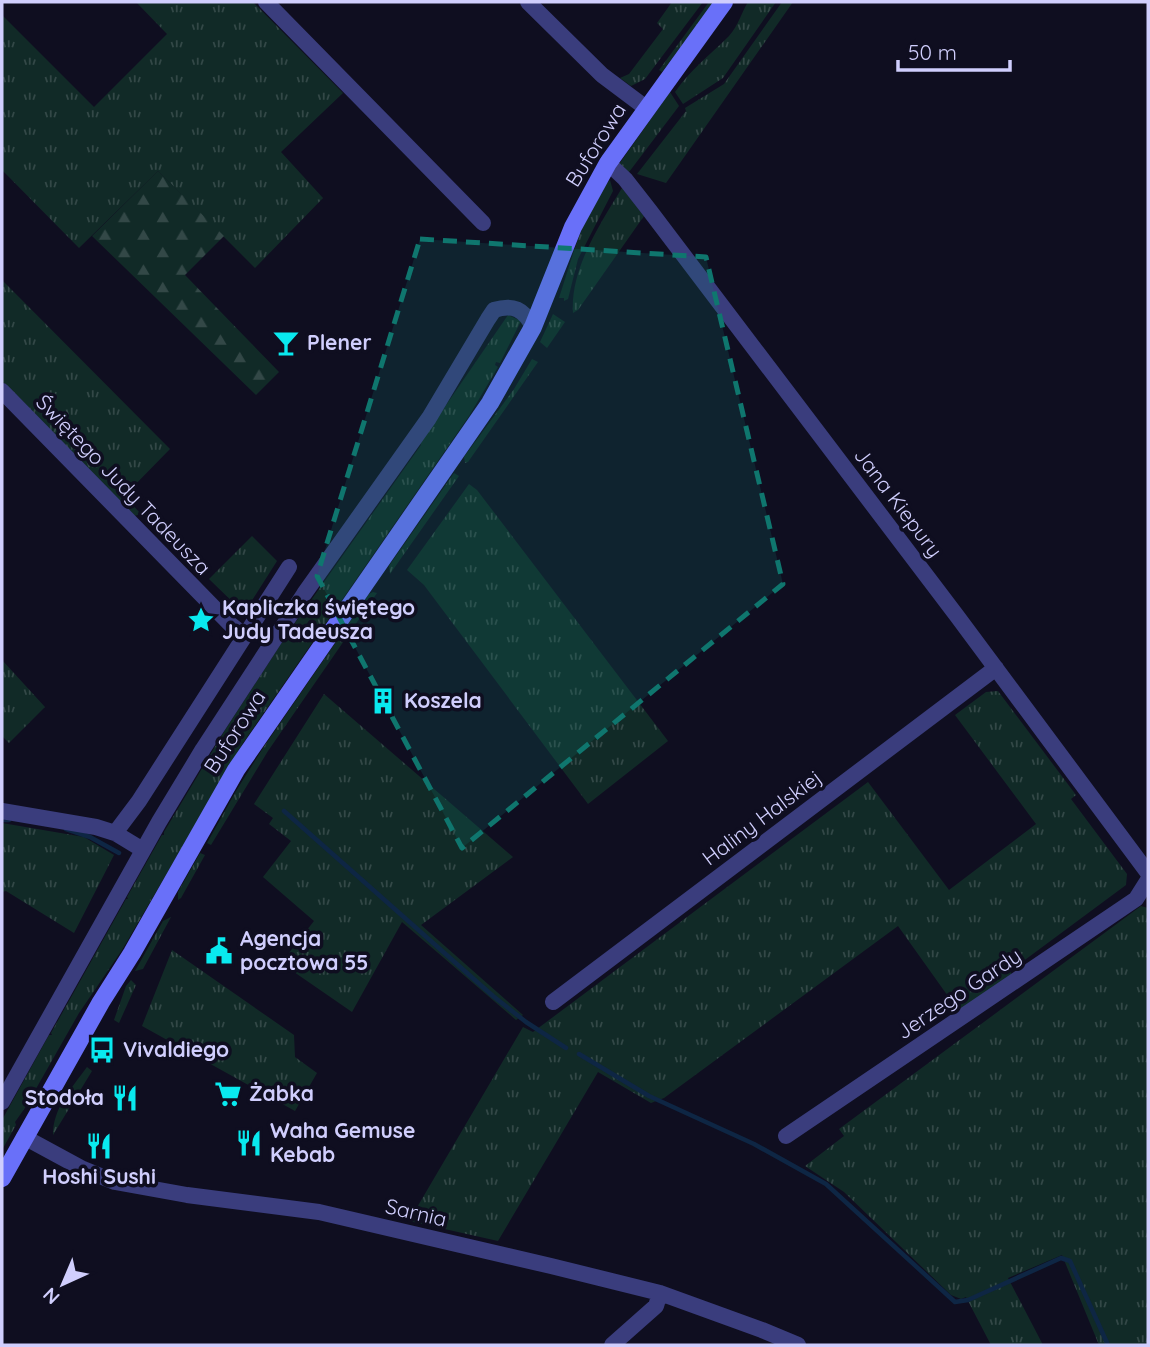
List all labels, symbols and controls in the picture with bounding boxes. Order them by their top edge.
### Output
scale bar [898,28,1010,72]
text: 50 m [908,39,957,65]
street label: Buforowa [559,98,631,191]
bar icon: Plener [271,328,301,358]
place label: Plener [307,329,372,355]
street label: Świętego Judy Tadeusza [31,389,217,580]
street label: Jana Kiepury [849,442,948,562]
place label: Kapliczka świętego Judy Tadeusza [222,594,415,644]
place icon: Kapliczka świętego Judy Tadeusza [186,605,216,635]
street label: Buforowa [198,685,271,778]
building icon: Koszela [368,686,398,716]
place label: Koszela [404,687,482,713]
street label: Haliny Halskiej [697,764,826,871]
place label: Agencja pocztowa 55 [240,925,368,975]
public building icon: Agencja pocztowa 55 [204,936,234,966]
street label: Jerzego Gardy [891,942,1026,1044]
bus stop icon: Vivaldiego [87,1035,117,1065]
place label: Vivaldiego [123,1036,229,1062]
supermarket icon: Żabka [213,1079,243,1109]
place label: Żabka [249,1080,314,1106]
restaurant icon: Stodoła [110,1083,140,1113]
place label: Stodoła [25,1084,104,1110]
place label: Waha Gemuse Kebab [270,1117,415,1167]
restaurant icon: Waha Gemuse Kebab [234,1128,264,1158]
restaurant icon: Hoshi Sushi [84,1131,114,1161]
place label: Hoshi Sushi [42,1163,156,1189]
street label: Sarnia [383,1192,449,1232]
north arrow [28,1249,98,1319]
text: N [38,1283,65,1310]

